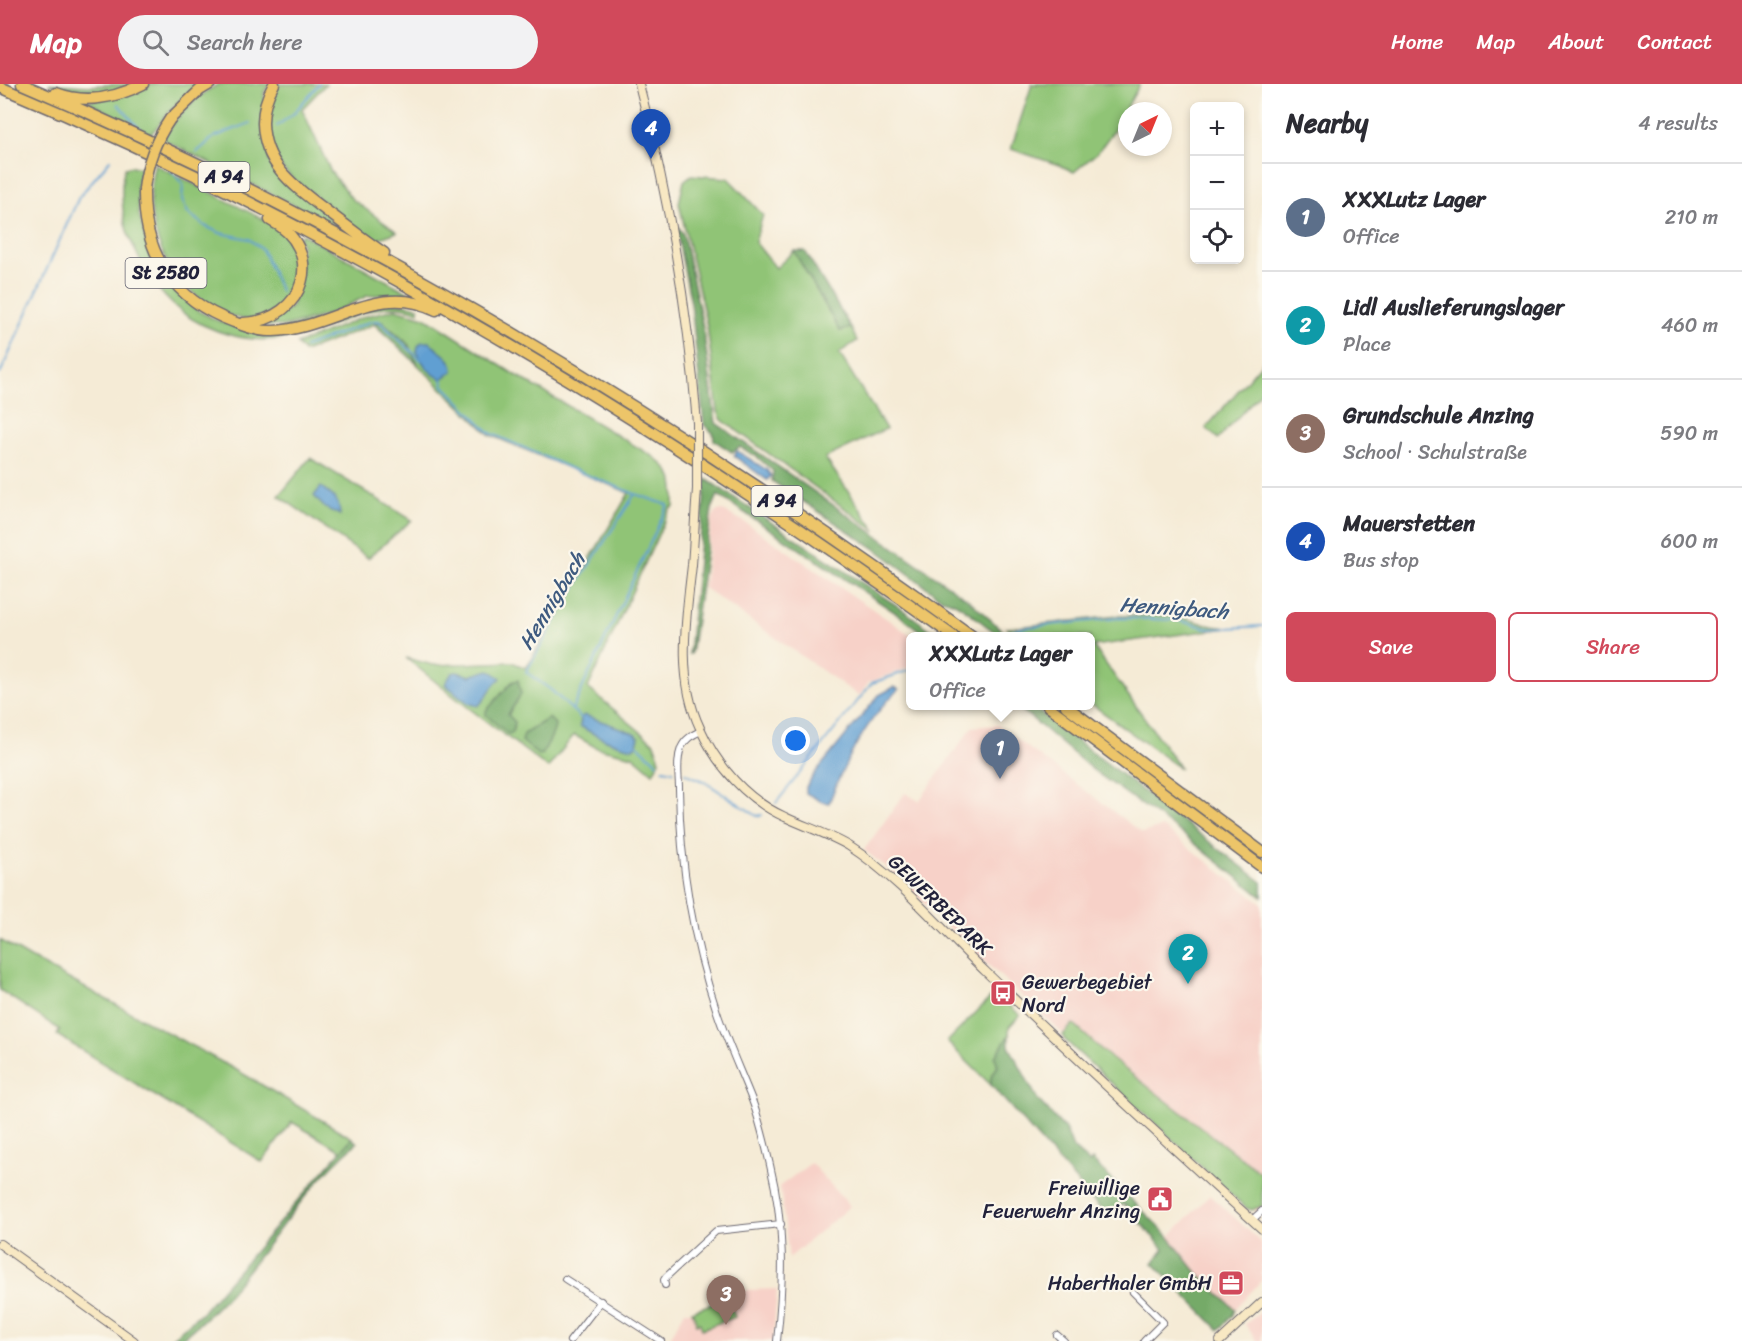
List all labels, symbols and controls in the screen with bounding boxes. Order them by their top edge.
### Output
search box [118,15,538,69]
text: Map [30,18,82,67]
text: Search here [187,23,303,62]
text: Home [1391,23,1443,61]
text: Map [1476,23,1515,61]
text: About [1548,23,1605,61]
text: Contact [1638,23,1712,61]
icon: search [139,26,172,59]
text: Nearby [1286,100,1368,146]
north arrow [1118,102,1172,156]
map controls [1190,102,1244,264]
button: + [1190,102,1244,156]
text: 4 results [1638,106,1718,141]
pin: 4 [632,110,670,159]
button: − [1190,156,1244,210]
road number: A 94 [198,162,250,192]
text: XXXLutz Lager [1343,180,1485,219]
text: 1 [1301,200,1310,235]
text: 210 m [1665,200,1718,235]
button: locate [1190,210,1244,264]
text: Office [1343,219,1399,254]
road number: St 2580 [126,258,207,288]
text: Lidl Auslieferungslager [1343,288,1564,327]
text: 2 [1300,308,1311,343]
text: 460 m [1661,308,1718,343]
text: Place [1343,327,1391,362]
text: Grundschule Anzing [1343,396,1534,435]
text: 3 [1300,416,1311,451]
text: 590 m [1660,416,1718,451]
text: School · Schulstraße [1343,435,1527,470]
road number: A 94 [752,486,802,516]
text: Mauerstetten [1343,504,1475,543]
text: 4 [1299,524,1312,559]
text: 600 m [1661,524,1718,559]
water label: Hennigbach [508,543,597,657]
text: Bus stop [1343,543,1419,578]
water label: Hennigbach [1119,585,1231,631]
button: Save [1286,612,1496,682]
button: Share [1508,612,1718,682]
popup [906,632,1095,710]
text: XXXLutz Lager [929,634,1072,673]
text: Office [929,673,986,708]
your location [781,726,810,755]
pin: 1 [980,730,1020,779]
street label: GEWERBEPARK [879,846,1002,966]
pin: 2 [1168,934,1208,984]
place label: Gewerbegebiet Nord [1022,965,1153,1023]
bus stop icon: Gewerbegebiet Nord [988,978,1018,1008]
place label: Freiwillige Feuerwehr Anzing [982,1171,1140,1229]
public building icon: Freiwillige Feuerwehr Anzing [1145,1184,1175,1214]
place label: Haberthaler GmbH [1048,1266,1212,1301]
office icon: Haberthaler GmbH [1216,1268,1246,1298]
pin: 3 [706,1276,746,1325]

